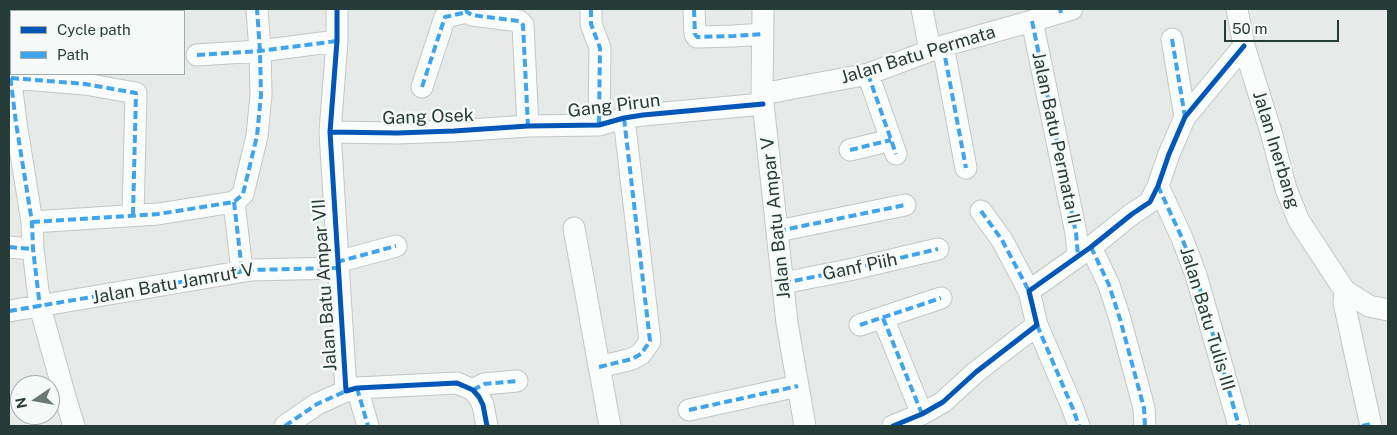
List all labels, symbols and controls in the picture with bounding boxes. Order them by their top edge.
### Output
legend [10,10,185,75]
scale bar [1227,10,1342,42]
text: 50 m [1232,20,1267,37]
text: Cycle path [57,21,131,38]
street label: Jalan Batu Permata [838,21,998,89]
text: Path [57,46,89,63]
street label: Jalan Batu Permata II [1027,50,1085,226]
street label: Jalan Inerbang [1248,89,1304,211]
street label: Gang Pirun [566,90,662,122]
street label: Gang Osek [382,105,474,129]
street label: Jalan Batu Ampar V [757,136,795,300]
street label: Jalan Batu Ampar VII [308,198,342,372]
street label: Jalan Batu Tulis III [1175,244,1239,394]
street label: Ganf Piih [821,249,899,285]
street label: Jalan Batu Jamrut V [90,259,256,309]
north arrow [10,375,60,425]
text: N [12,396,30,410]

